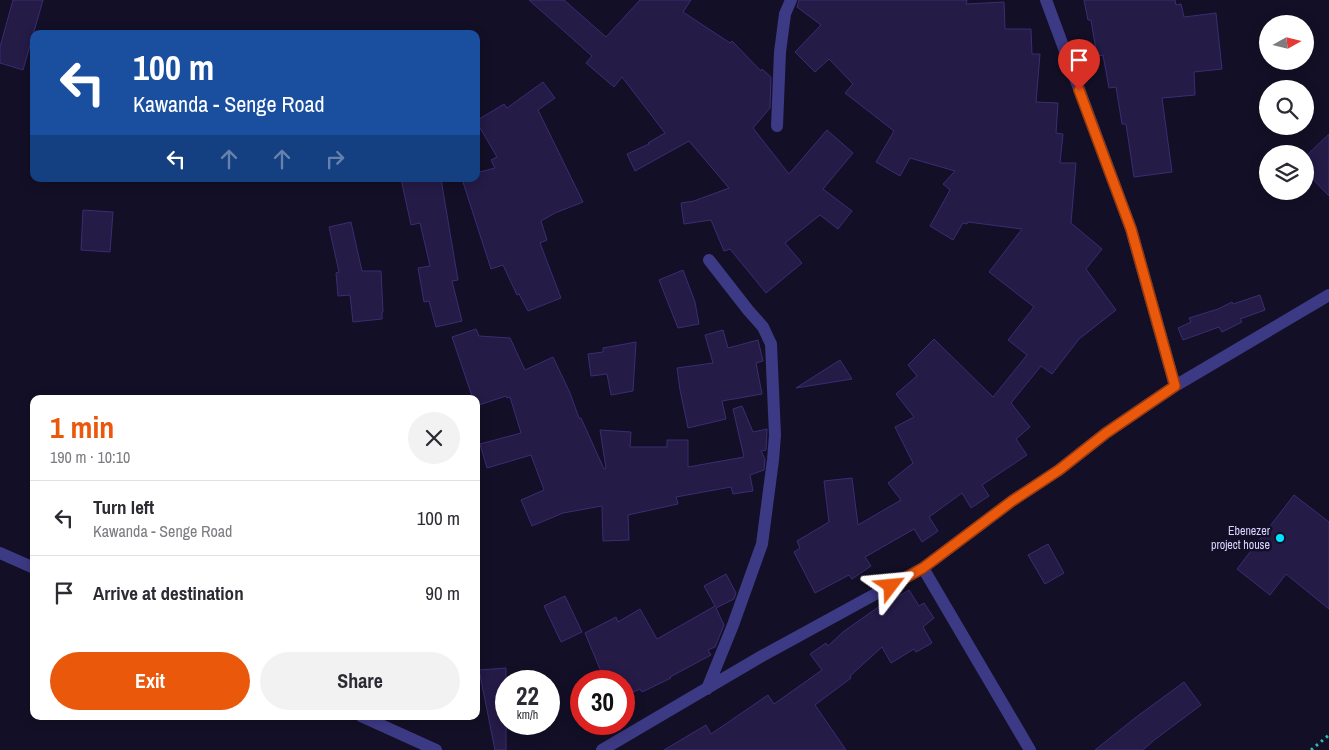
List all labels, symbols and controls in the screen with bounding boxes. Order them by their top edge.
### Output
north arrow [1259,15,1314,70]
map controls [1259,15,1314,200]
pin [1058,39,1100,90]
text: 100 m [133,44,214,91]
icon: arrive [1065,46,1093,74]
icon: left [50,50,115,115]
button: search [1259,80,1314,135]
text: Kawanda - Senge Road [133,89,325,119]
icon: left [162,145,190,173]
icon: ahead [215,145,243,173]
icon: ahead [268,145,296,173]
icon: right [321,145,349,173]
button: layers [1259,145,1314,200]
text: 1 min [50,407,114,447]
button: close [408,412,460,464]
text: 190 m · 10:10 [50,446,130,468]
text: Turn left [93,494,154,520]
icon: left [50,504,78,532]
text: 100 m [417,505,460,531]
text: Kawanda - Senge Road [93,520,232,542]
place label: Ebenezer project house [1211,523,1271,553]
marker: Ebenezer project house [1274,532,1286,544]
position arrow [864,559,916,611]
icon: arrive [50,579,78,607]
text: Arrive at destination [93,580,244,606]
text: 90 m [425,580,460,606]
button: Exit [50,652,250,710]
button: Share [260,652,460,710]
speed limit sign: 30 [570,670,635,735]
text: 22 [516,679,539,713]
text: km/h [517,707,538,723]

